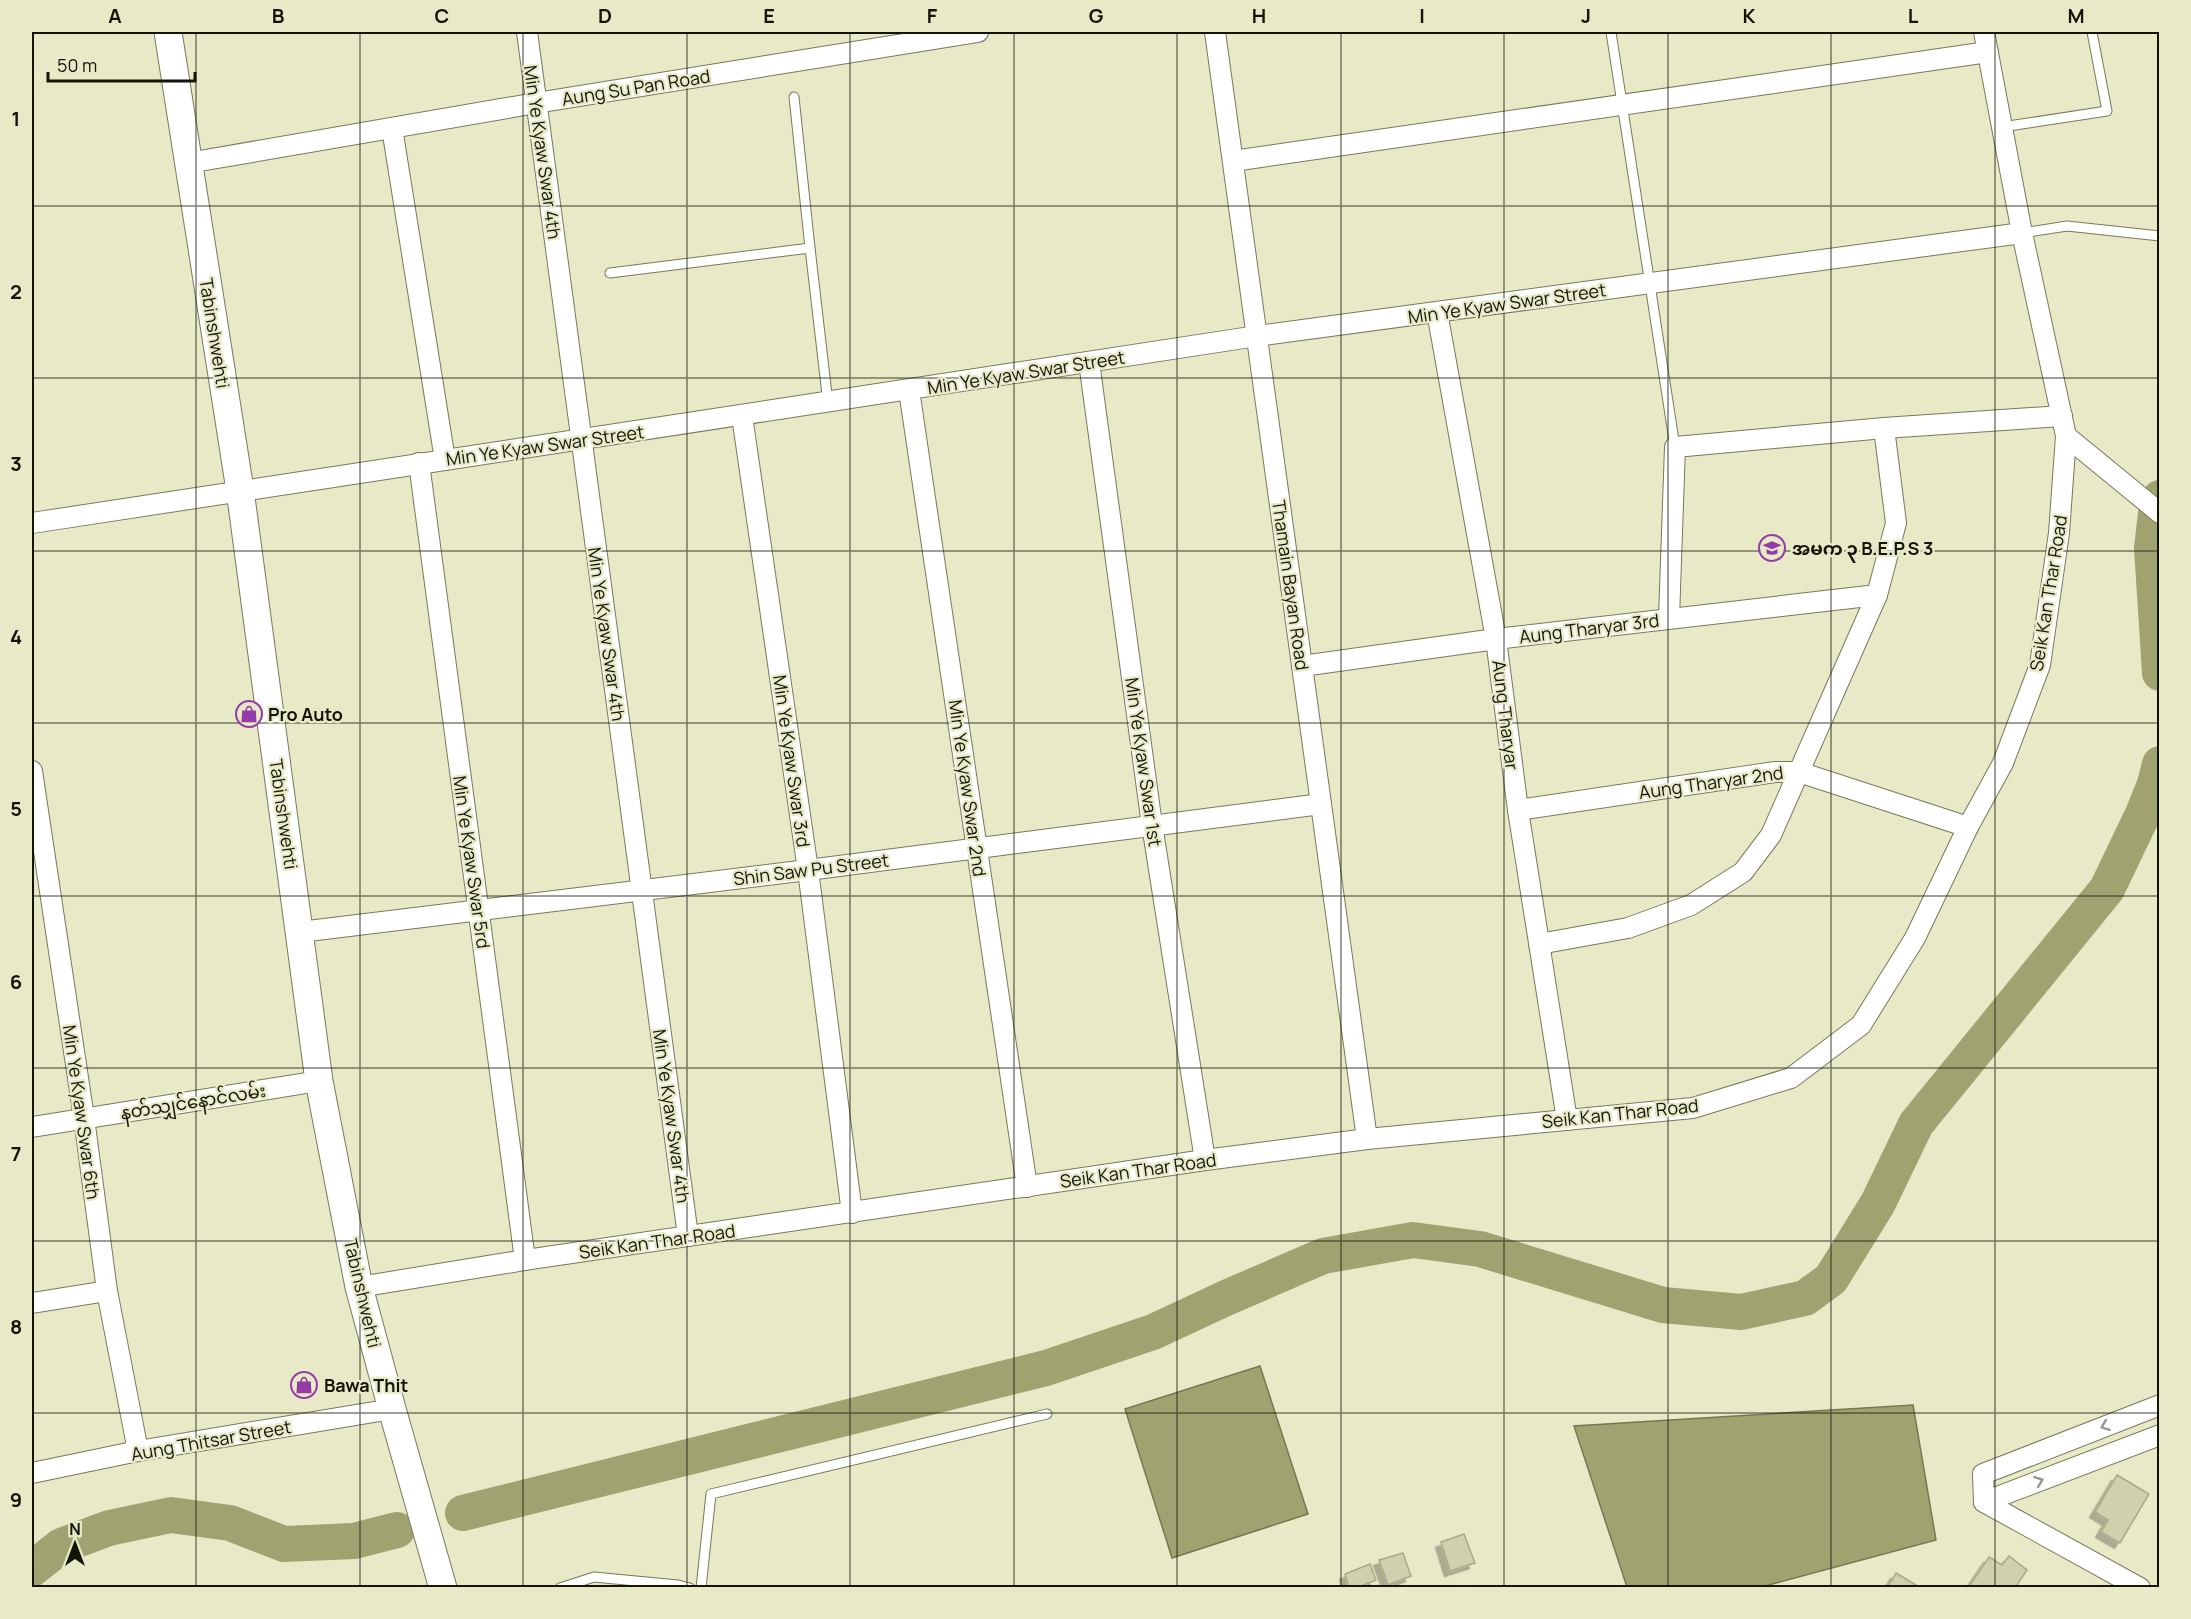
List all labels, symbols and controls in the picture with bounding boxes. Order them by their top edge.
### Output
text: A [108,2,122,29]
text: B [272,2,285,29]
text: C [435,2,449,29]
text: D [598,2,612,29]
text: E [763,2,775,29]
text: F [927,2,938,29]
text: G [1089,2,1104,29]
text: H [1252,2,1266,29]
text: I [1419,2,1425,29]
text: J [1581,2,1591,29]
text: K [1743,2,1756,29]
text: L [1908,2,1919,29]
text: M [2067,2,2085,29]
scale bar [48,45,195,83]
text: 50 m [57,53,97,77]
street label: Aung Su Pan Road [560,63,712,111]
street label: Min Ye Kyaw Swar 4th [519,64,567,240]
text: 1 [12,105,20,132]
street label: Tabinshwehti [194,276,236,390]
street label: Min Ye Kyaw Swar Street [1406,277,1608,329]
text: 2 [10,278,22,305]
street label: Min Ye Kyaw Swar Street [926,345,1126,399]
street label: Min Ye Kyaw Swar Street [444,419,646,471]
text: 3 [10,450,22,477]
street label: Thamain Bayan Road [1267,498,1315,672]
street label: Seik Kan Thar Road [2024,513,2072,673]
school or university icon: အမက ၃ B.E.P.S 3 [1757,533,1787,563]
place label: အမက ၃ B.E.P.S 3 [1792,536,1933,563]
street label: Min Ye Kyaw Swar 4th [583,546,631,722]
street label: Aung Tharyar 3rd [1518,607,1660,649]
text: 4 [10,623,22,650]
street label: Aung Tharyar [1487,659,1525,772]
street label: Min Ye Kyaw Swar 3rd [768,673,816,849]
street label: Min Ye Kyaw Swar 1st [1120,676,1168,848]
street label: Min Ye Kyaw Swar 2nd [944,698,992,878]
shop icon: Pro Auto [234,699,264,729]
place label: Pro Auto [268,702,343,726]
street label: Tabinshwehti [264,757,304,871]
street label: Aung Tharyar 2nd [1637,760,1785,804]
street label: Min Ye Kyaw Swar 5rd [448,774,496,950]
text: 5 [10,795,22,822]
street label: Shin Saw Pu Street [732,848,890,890]
text: 6 [10,968,22,995]
street label: Min Ye Kyaw Swar 6th [58,1023,106,1201]
street label: Min Ye Kyaw Swar 4th [648,1028,696,1204]
street label: နတ်သျှင်နောင်လမ်း [119,1078,268,1128]
street label: Seik Kan Thar Road [1540,1093,1700,1133]
text: 7 [11,1140,21,1167]
street label: Seik Kan Thar Road [1058,1147,1218,1193]
street label: Seik Kan Thar Road [577,1218,737,1264]
street label: Tabinshwehti [339,1236,387,1350]
text: 8 [10,1313,22,1340]
shop icon: Bawa Thit [289,1370,319,1400]
place label: Bawa Thit [324,1373,408,1397]
street label: Aung Thitsar Street [129,1414,293,1466]
one-way arrow [2100,1419,2111,1431]
one-way arrow [2033,1476,2044,1488]
text: 9 [10,1486,22,1513]
north arrow [45,1514,105,1574]
text: N [69,1518,81,1540]

